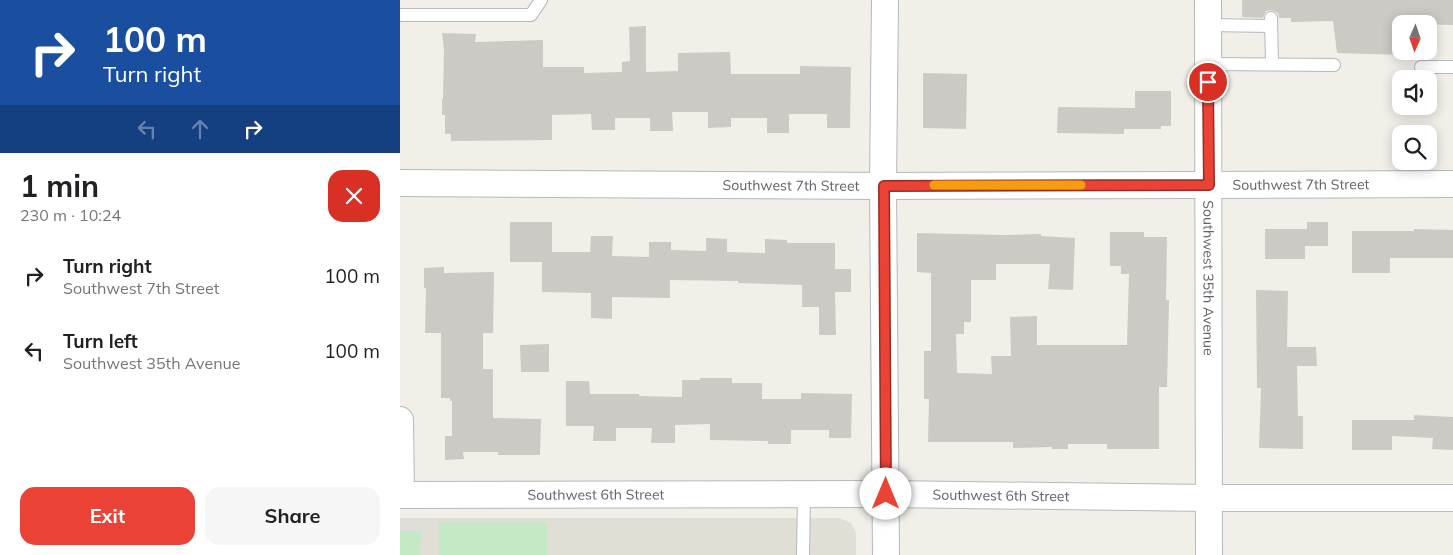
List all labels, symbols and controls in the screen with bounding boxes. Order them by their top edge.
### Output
north arrow [1392,15,1438,60]
map controls [1392,15,1437,170]
text: 100 m [103,17,207,61]
icon: right [20,20,85,85]
text: Turn right [103,60,201,88]
pin [1187,61,1229,103]
icon: arrive [1194,68,1222,96]
button: sound [1392,70,1437,115]
icon: left [133,115,161,143]
icon: ahead [186,115,214,143]
icon: right [239,115,267,143]
button: search [1392,125,1437,170]
text: 1 min [20,167,99,205]
button: close [328,170,380,222]
street label: Southwest 7th Street [1232,175,1370,194]
street label: Southwest 7th Street [722,176,860,195]
street label: Southwest 35th Avenue [1199,200,1218,356]
text: 230 m · 10:24 [20,205,121,225]
text: Turn right [63,254,152,278]
icon: right [20,262,48,290]
text: 100 m [324,264,380,288]
text: Southwest 7th Street [63,278,219,298]
text: Turn left [63,329,138,353]
icon: left [20,337,48,365]
text: 100 m [324,339,380,363]
text: Southwest 35th Avenue [63,353,240,373]
position arrow [859,467,911,519]
street label: Southwest 6th Street [528,485,665,504]
street label: Southwest 6th Street [932,486,1070,505]
button: Exit [20,487,195,545]
button: Share [205,487,380,545]

